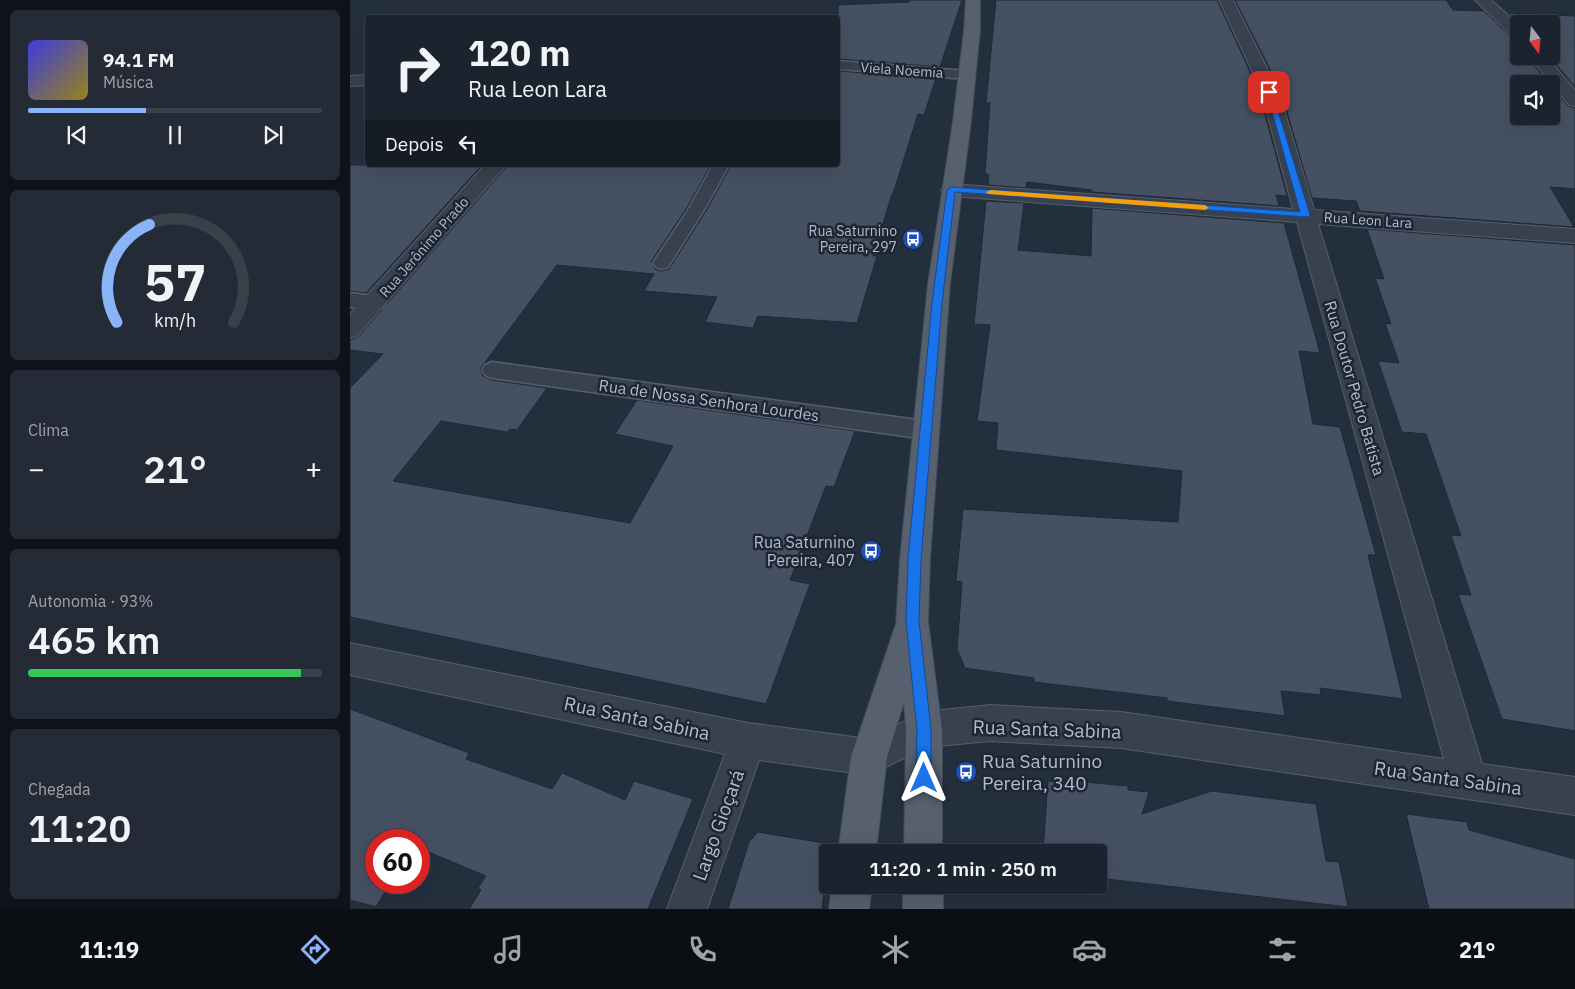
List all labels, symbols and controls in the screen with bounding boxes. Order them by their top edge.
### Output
north arrow [1510,15,1560,65]
map controls [1510,15,1560,125]
text: 120 m [468,30,571,76]
icon: right [385,35,450,100]
text: 94.1 FM [103,48,174,72]
street label: Viela Noemia [860,58,945,82]
pin [1248,71,1290,113]
text: Música [103,72,153,92]
text: Rua Leon Lara [468,74,607,103]
button: sound [1510,75,1560,125]
icon: arrive [1255,78,1283,106]
icon: previous [63,121,91,149]
icon: pause [161,121,189,149]
icon: next [259,121,287,149]
icon: left [454,130,482,158]
text: Depois [385,132,444,156]
street label: Rua Jerônimo Prado [376,193,473,301]
street label: Rua Leon Lara [1323,208,1413,232]
place label: Rua Saturnino Pereira, 297 [808,222,897,256]
bus stop icon: Rua Saturnino Pereira, 297 [901,227,925,251]
text: 57 [144,248,206,315]
street label: Rua Doutor Pedro Batista [1320,298,1390,478]
text: km/h [154,309,196,332]
street label: Rua de Nossa Senhora Lourdes [597,375,821,425]
text: Clima [28,420,69,440]
text: 21° [143,444,207,493]
text: − [28,450,45,487]
text: + [305,450,322,487]
place label: Rua Saturnino Pereira, 407 [754,532,855,570]
bus stop icon: Rua Saturnino Pereira, 407 [859,539,883,563]
text: Autonomia · 93% [28,591,153,611]
text: 465 km [28,615,160,664]
street label: Rua Santa Sabina [562,691,712,745]
street label: Rua Santa Sabina [972,714,1122,744]
place label: Rua Saturnino Pereira, 340 [982,749,1102,795]
position arrow [897,751,949,803]
street label: Rua Santa Sabina [1373,756,1523,800]
bus stop icon: Rua Saturnino Pereira, 340 [954,760,978,784]
street label: Largo Gioçará [687,766,749,884]
text: Chegada [28,779,91,799]
text: 11:20 [28,803,131,852]
speed limit sign: 60 [365,829,430,894]
text: 11:20 · 1 min · 250 m [869,857,1057,881]
icon: directions [298,932,333,967]
icon: music [491,932,526,967]
icon: phone [685,932,720,967]
icon: climate [878,932,913,967]
icon: car [1072,932,1107,967]
icon: filters [1265,932,1300,967]
text: 11:19 [79,935,139,964]
text: 21° [1459,935,1496,964]

